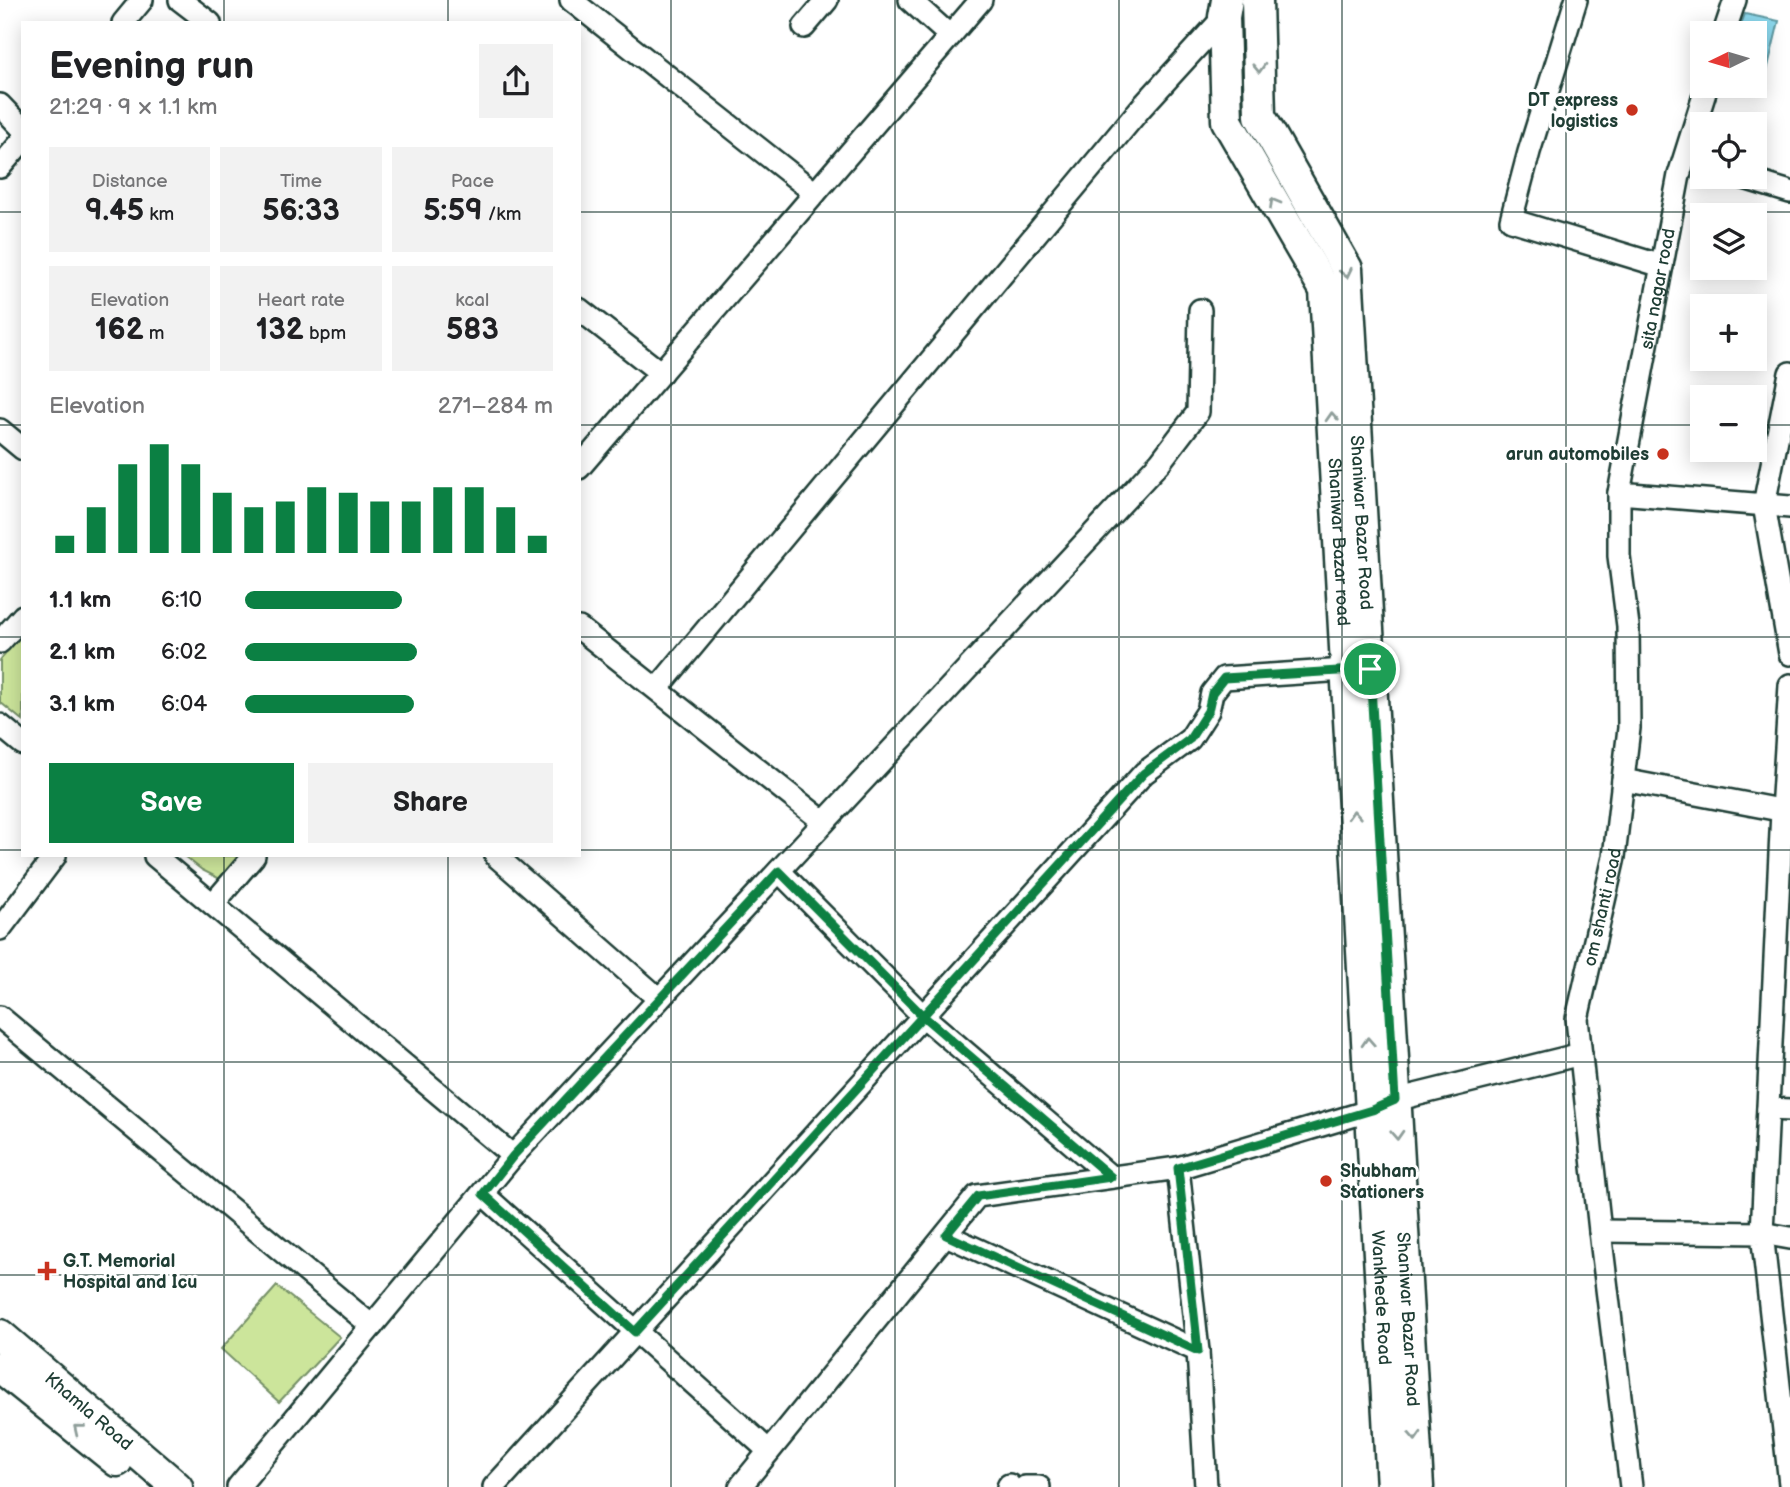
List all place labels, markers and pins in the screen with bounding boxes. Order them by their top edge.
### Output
place label: DT express logistics [1527,90,1618,132]
marker: DT express logistics [1624,102,1640,118]
place label: arun automobiles [1506,444,1649,465]
marker: arun automobiles [1655,446,1671,462]
pin [1340,639,1400,699]
place label: Shubham Stationers [1340,1161,1424,1203]
marker: Shubham Stationers [1318,1173,1334,1189]
place label: G.T. Memorial Hospital and Icu [63,1251,197,1293]
marker: G.T. Memorial Hospital and Icu [37,1261,57,1281]

